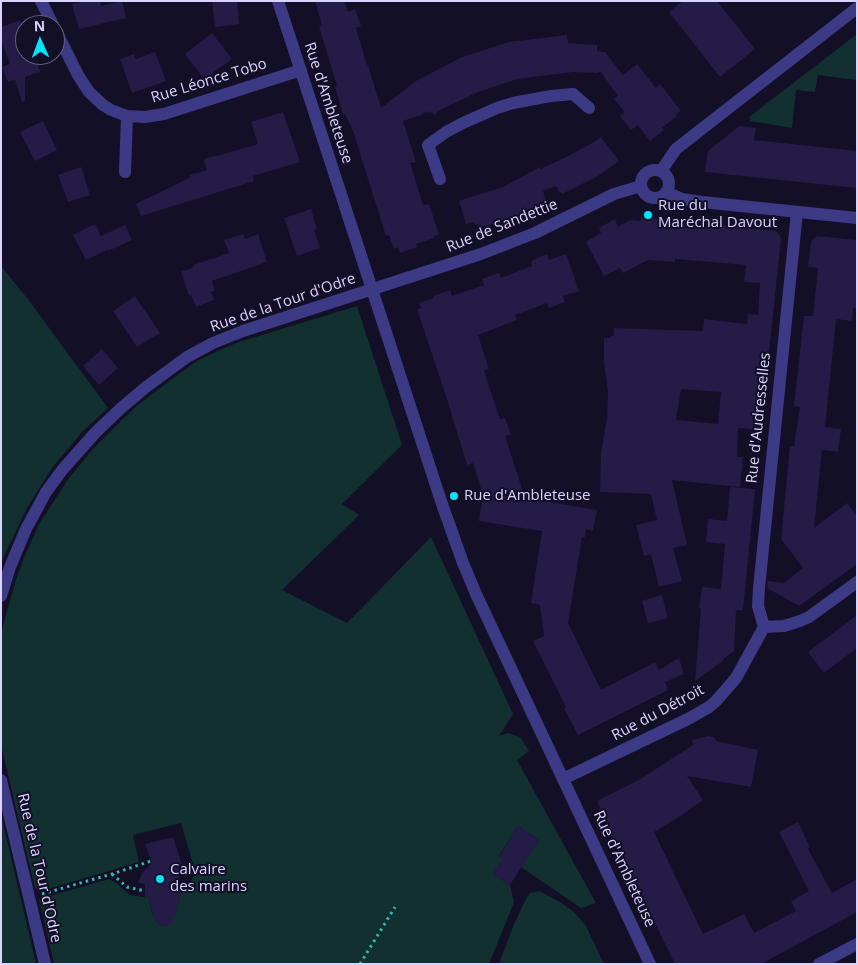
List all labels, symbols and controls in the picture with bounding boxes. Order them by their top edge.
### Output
north arrow [15,15,65,65]
text: N [33,16,46,35]
street label: Rue d'Ambleteuse [300,40,356,166]
street label: Rue Léonce Tobo [149,55,269,107]
street label: Rue de Sandettie [444,195,560,257]
place label: Rue du Maréchal Davout [658,197,777,232]
marker: Rue du Maréchal Davout [642,209,654,221]
street label: Rue de la Tour d'Odre [208,270,358,336]
street label: Rue d'Audresselles [743,352,775,484]
place label: Rue d'Ambleteuse [464,487,591,505]
marker: Rue d'Ambleteuse [448,490,460,502]
street label: Rue du Détroit [609,681,707,745]
street label: Rue de la Tour d'Odre [13,792,65,944]
street label: Rue d'Ambleteuse [589,808,659,930]
place label: Calvaire des marins [170,861,247,896]
marker: Calvaire des marins [154,873,166,885]

